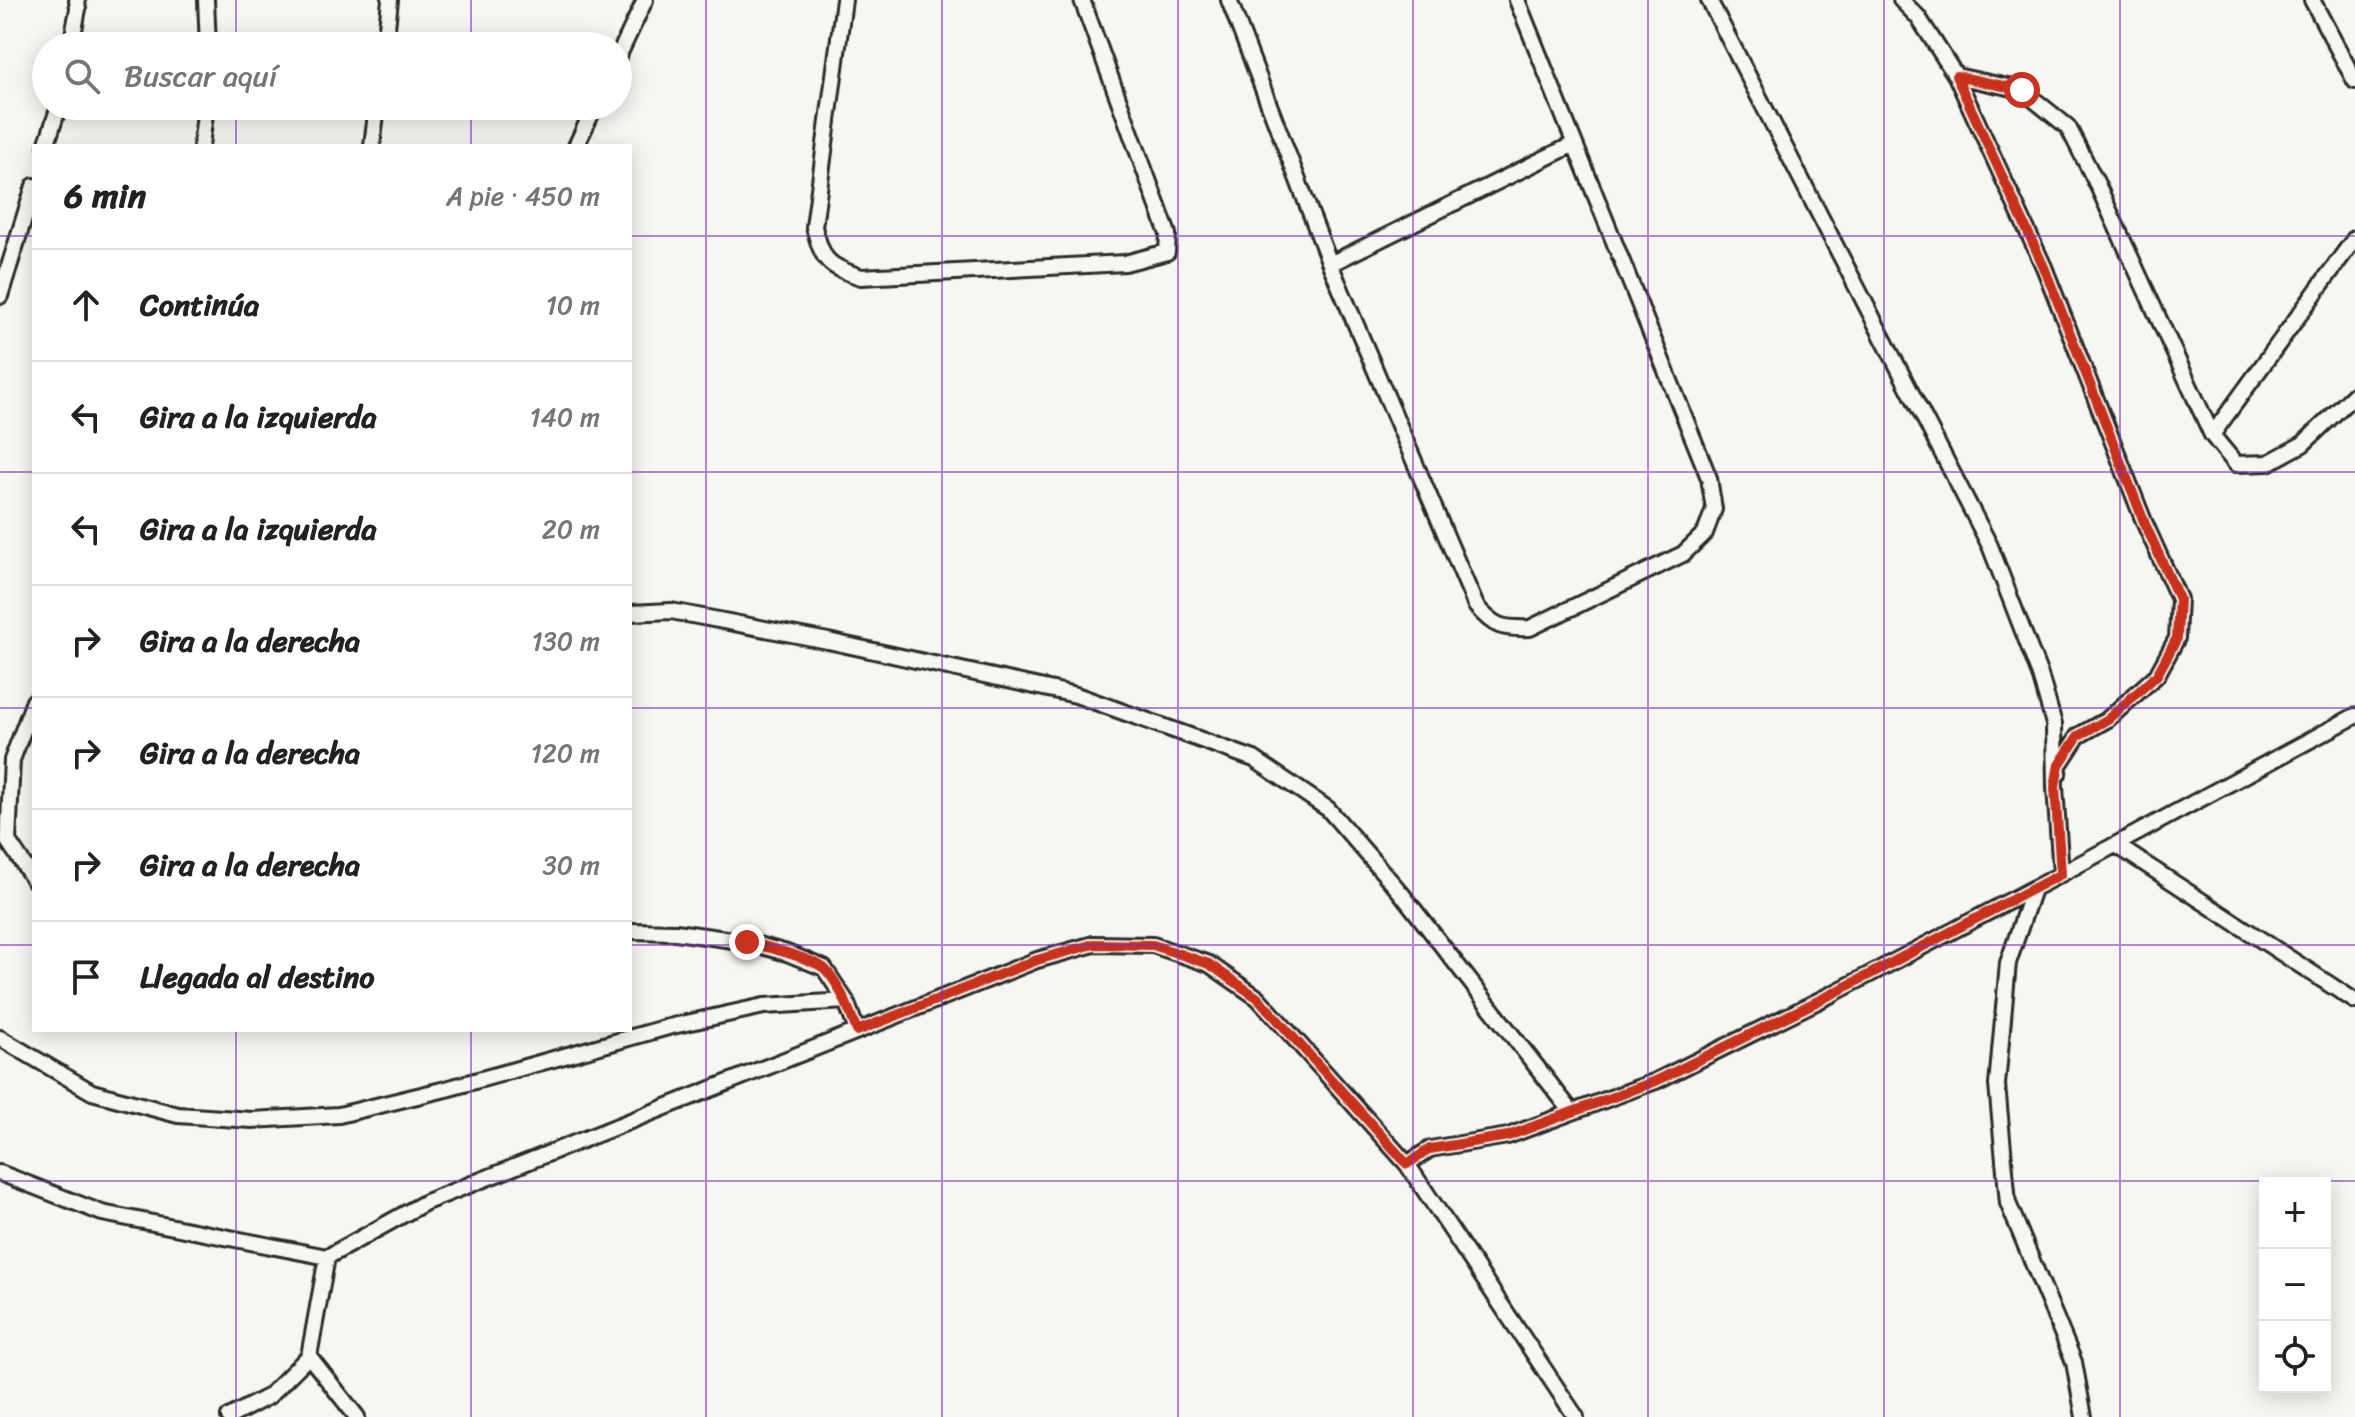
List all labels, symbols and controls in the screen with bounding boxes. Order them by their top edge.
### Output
search box [32,32,632,120]
text: Buscar aquí [124,49,277,103]
icon: search [60,54,104,98]
route start [2004,72,2040,108]
text: 6 min [64,166,146,226]
text: A pie · 450 m [446,173,600,219]
text: Continúa [140,278,259,332]
text: 10 m [546,282,600,328]
icon: ahead [64,283,108,327]
text: Gira a la izquierda [140,390,377,444]
text: 140 m [529,394,600,440]
icon: left [64,395,108,439]
text: Gira a la izquierda [140,502,377,556]
text: 20 m [542,506,600,552]
icon: left [64,507,108,551]
text: Gira a la derecha [140,614,360,668]
text: 130 m [531,618,600,664]
icon: right [64,619,108,663]
text: Gira a la derecha [140,726,360,780]
text: 120 m [531,730,600,776]
icon: right [64,731,108,775]
text: Gira a la derecha [140,838,360,892]
text: 30 m [543,842,600,888]
icon: right [64,843,108,887]
route end [729,924,765,960]
text: Llegada al destino [140,950,374,1004]
icon: arrive [64,955,108,999]
map controls [2259,1177,2331,1393]
button: + [2259,1177,2331,1249]
button: − [2259,1249,2331,1321]
button: locate [2259,1321,2331,1393]

